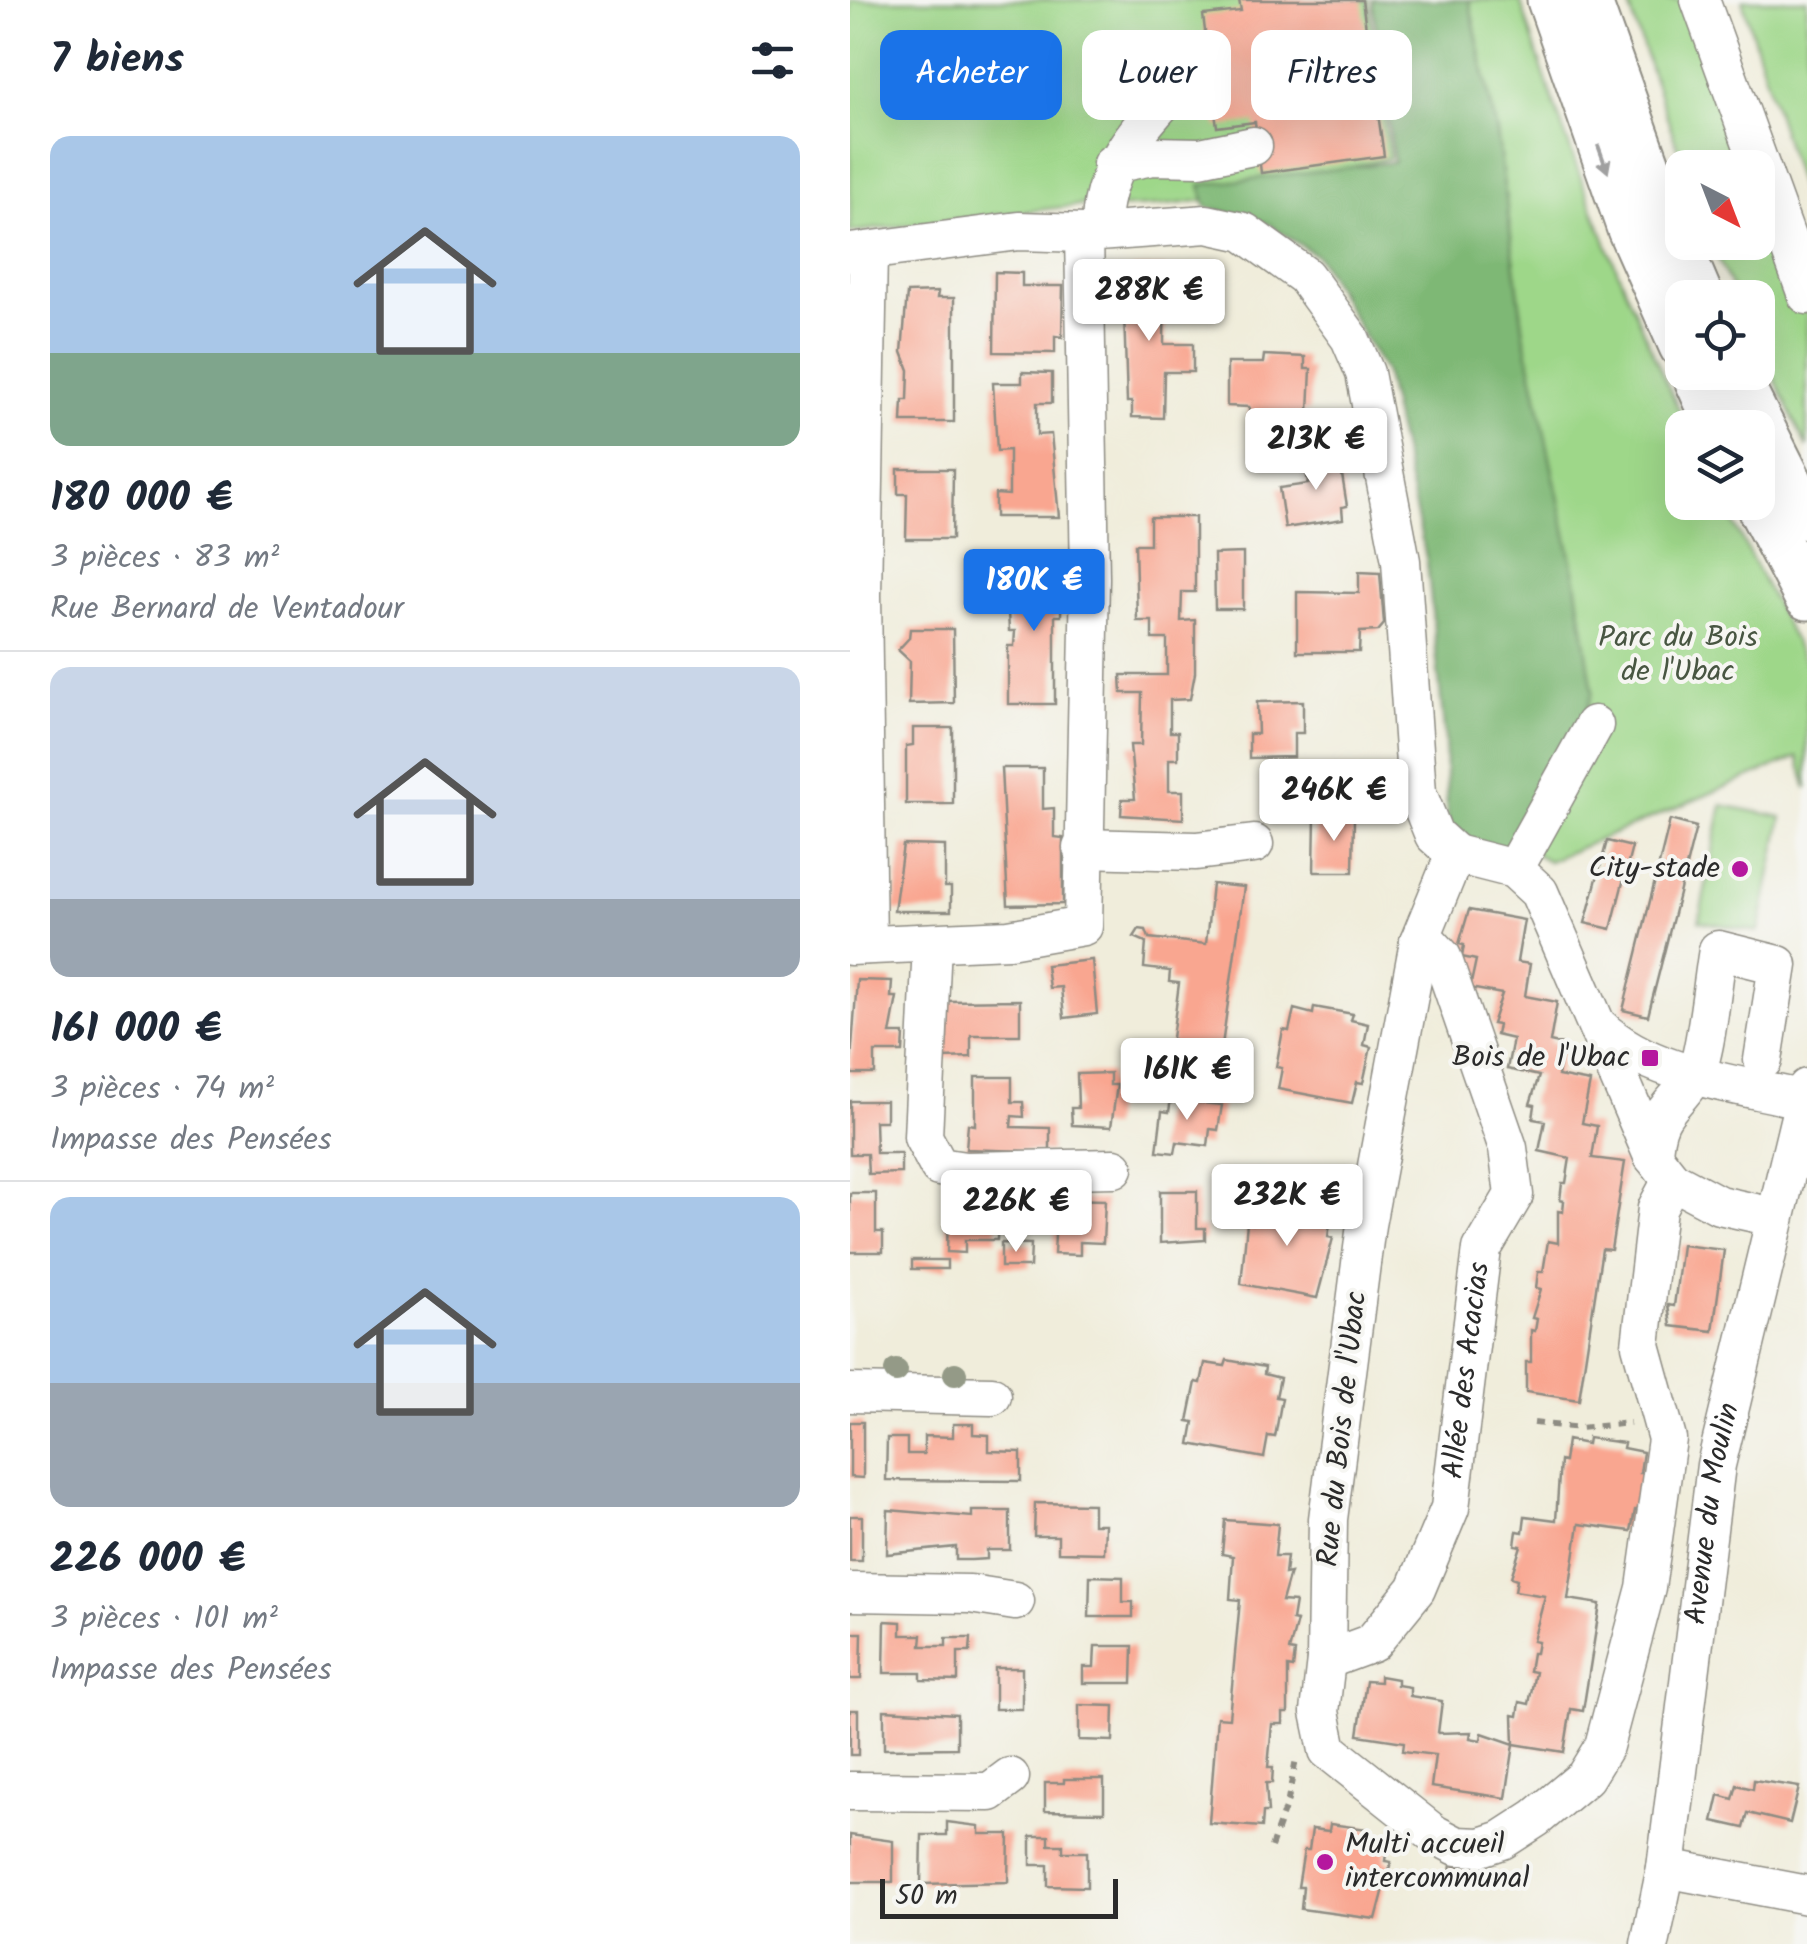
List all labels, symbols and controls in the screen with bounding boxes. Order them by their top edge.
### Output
text: 7 biens [50,27,184,94]
chip: Acheter [880,30,1062,120]
chip: Louer [1082,30,1231,120]
chip: Filtres [1251,30,1412,120]
icon: filters [745,33,800,88]
one-way arrow [1596,144,1612,174]
north arrow [1665,150,1775,260]
map controls [1665,150,1775,520]
icon: home [335,201,515,381]
pin: 288K € [1068,259,1230,344]
text: 288K € [1095,266,1203,317]
button: locate [1665,280,1775,390]
pin: 213K € [1235,408,1397,493]
button: layers [1665,410,1775,520]
text: 213K € [1267,415,1365,466]
text: 180 000 € [50,466,233,533]
text: 3 pièces · 83 m² [50,533,279,584]
pin: 180K € [953,549,1115,634]
text: 180K € [986,556,1082,607]
text: Rue Bernard de Ventadour [50,584,404,635]
park label: Parc du Bois de l'Ubac [1598,614,1758,696]
icon: home [335,732,515,912]
pin: 246K € [1253,759,1415,844]
text: 246K € [1281,766,1387,817]
place label: City-stade [1589,845,1720,893]
marker: City-stade [1729,858,1751,880]
text: 161 000 € [50,997,222,1064]
place label: Bois de l'Ubac [1452,1034,1630,1082]
pin: 161K € [1106,1038,1268,1123]
text: 161K € [1143,1045,1231,1096]
marker: Bois de l'Ubac [1639,1047,1661,1069]
text: 3 pièces · 74 m² [50,1064,274,1115]
text: Impasse des Pensées [50,1115,332,1166]
pin: 232K € [1206,1164,1368,1249]
pin: 226K € [935,1170,1097,1255]
text: 232K € [1234,1171,1340,1222]
text: 226K € [963,1177,1069,1228]
street label: Allée des Acacias [1430,1259,1504,1482]
icon: home [335,1262,515,1442]
street label: Rue du Bois de l'Ubac [1305,1289,1381,1569]
street label: Avenue du Moulin [1672,1398,1754,1628]
text: 226 000 € [50,1527,245,1594]
text: 3 pièces · 101 m² [50,1594,278,1645]
text: Impasse des Pensées [50,1645,332,1696]
place label: Multi accueil intercommunal [1345,1821,1530,1903]
marker: Multi accueil intercommunal [1314,1851,1336,1873]
scale bar [880,1874,1118,1918]
text: 50 m [895,1874,958,1919]

